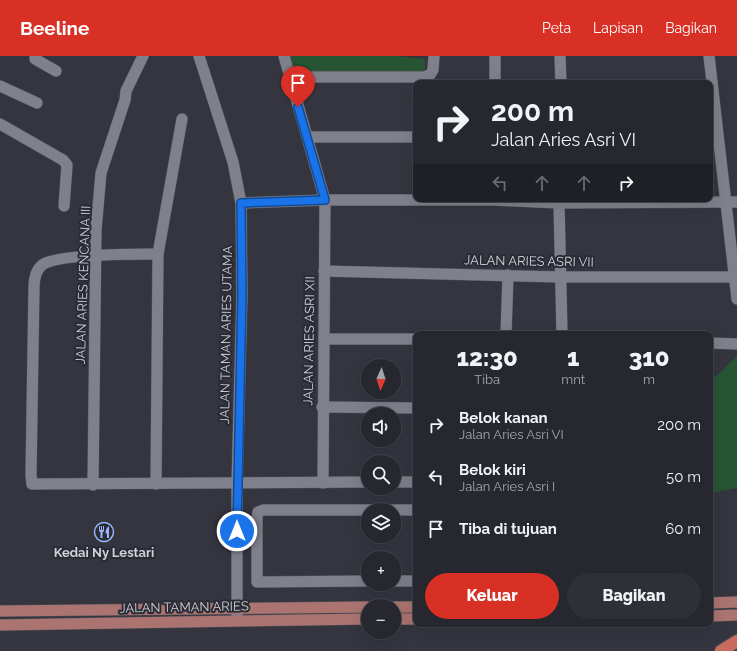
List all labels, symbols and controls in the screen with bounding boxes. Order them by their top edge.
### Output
text: Beeline [20,17,89,39]
text: Peta [542,20,571,36]
text: Lapisan [593,20,643,36]
text: Bagikan [665,20,717,36]
pin [281,66,315,107]
icon: arrive [287,72,309,94]
text: 200 m [491,95,574,128]
icon: right [425,96,477,148]
text: Jalan Aries Asri VI [491,129,636,150]
icon: left [489,172,511,194]
icon: ahead [531,172,553,194]
icon: ahead [573,172,595,194]
icon: right [615,172,637,194]
street label: JALAN ARIES KENCANA III [73,205,93,365]
street label: JALAN TAMAN ARIES UTAMA [217,245,235,424]
street label: JALAN ARIES ASRI VII [464,252,594,270]
street label: JALAN ARIES ASRI XII [300,276,318,406]
text: 12:30 [457,343,518,372]
text: 1 [567,343,579,372]
text: 310 [629,343,669,372]
north arrow [361,359,401,399]
map controls [361,359,401,639]
text: Tiba [474,372,500,387]
text: mnt [561,372,585,387]
text: m [643,372,655,387]
button: sound [361,407,401,447]
text: Belok kanan [459,409,548,427]
icon: right [425,414,447,436]
text: 200 m [657,416,701,434]
text: Jalan Aries Asri VI [459,427,564,442]
button: search [361,455,401,495]
text: Belok kiri [459,461,526,479]
icon: left [425,466,447,488]
text: 50 m [666,468,701,486]
text: Jalan Aries Asri I [459,479,555,494]
button: layers [361,503,401,543]
position arrow [216,510,258,552]
icon: arrive [425,518,447,540]
text: Tiba di tujuan [459,520,557,538]
text: 60 m [665,520,701,538]
restaurant icon: Kedai Ny Lestari [93,521,115,543]
place label: Kedai Ny Lestari [54,545,154,560]
button: + [361,551,401,591]
button: Keluar [425,573,559,619]
button: Bagikan [567,573,701,619]
street label: JALAN TAMAN ARIES [119,598,249,616]
button: − [361,599,401,639]

